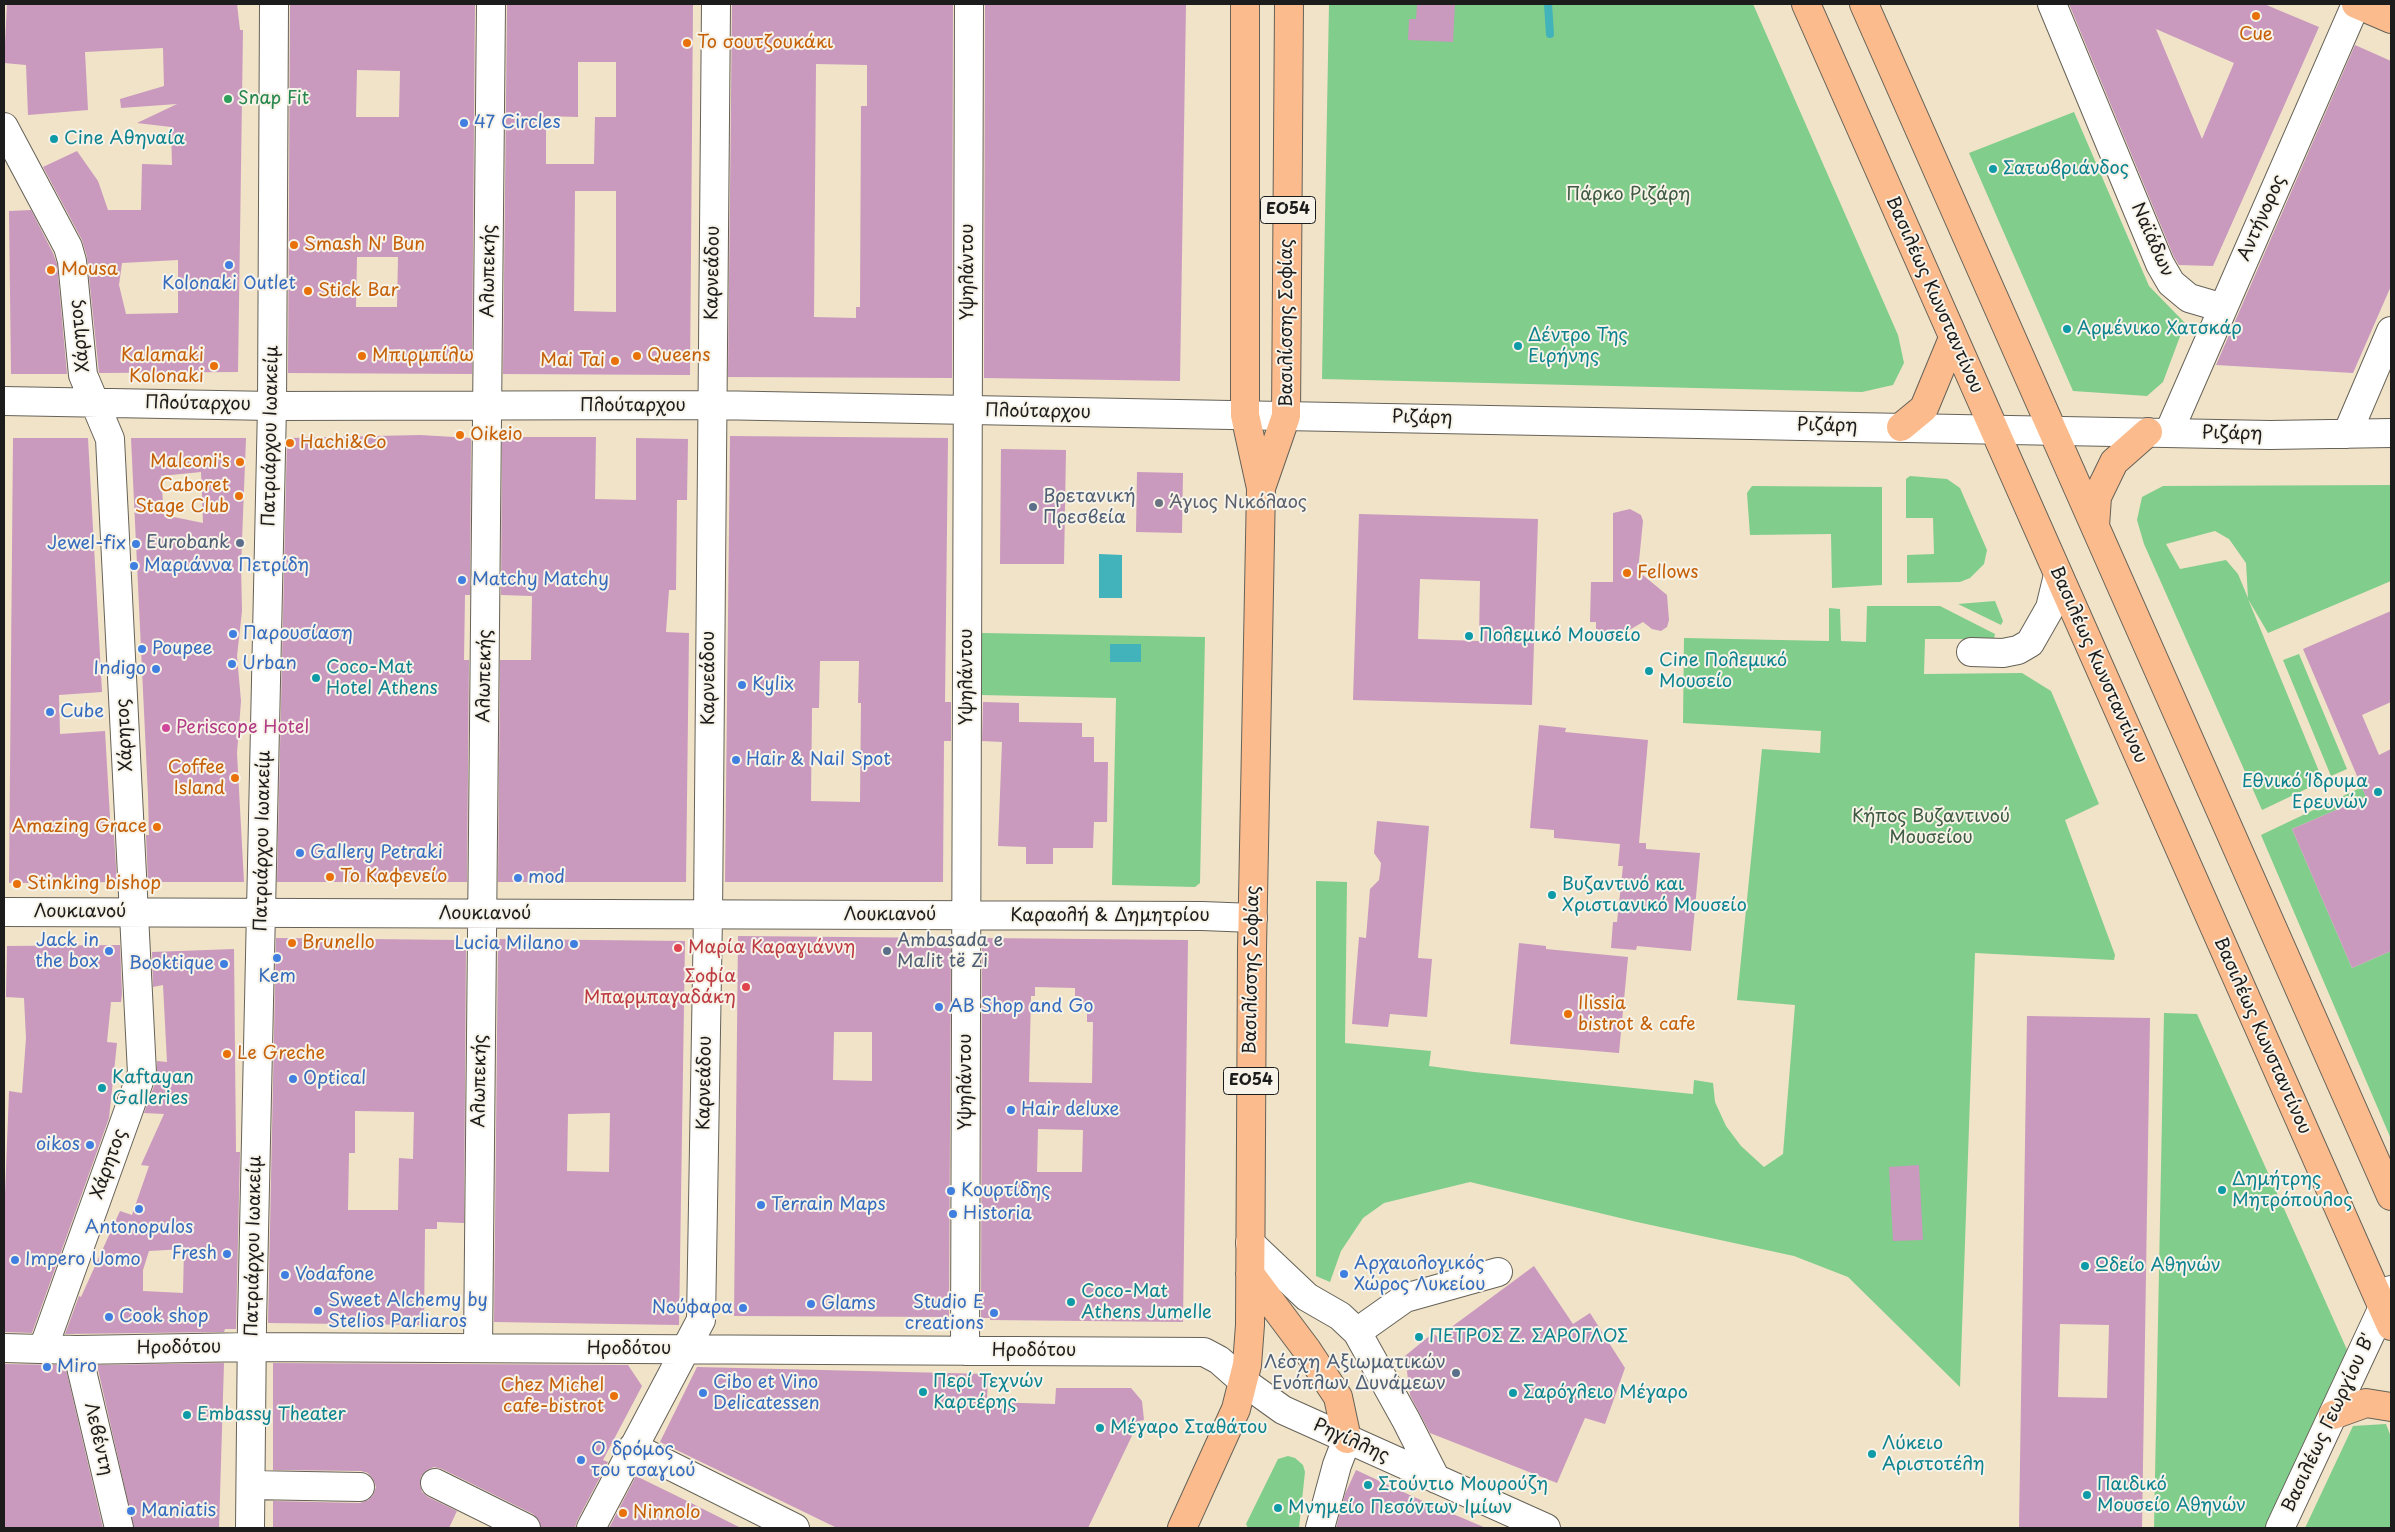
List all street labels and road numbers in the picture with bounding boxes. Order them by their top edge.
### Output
street label: Αντήνορος [2233,172,2291,264]
street label: Βασιλέως Κωνσταντίνου [1881,193,1987,397]
road number: ΕΟ54 [1260,196,1316,224]
street label: Ναϊάδων [2126,200,2178,280]
street label: Υψηλάντου [957,223,979,321]
street label: Αλωπεκής [477,224,501,318]
street label: Καρνεάδου [701,226,725,320]
street label: Βασιλίσσης Σοφίας [1276,239,1298,407]
street label: Χάρητος [65,299,95,373]
street label: Πατριάρχου Ιωακείμ [259,345,283,527]
street label: Πλούταρχου [145,392,251,416]
street label: Πλούταρχου [580,395,686,417]
street label: Πλούταρχου [985,400,1091,424]
street label: Ριζάρη [1391,407,1453,429]
street label: Ριζάρη [1796,415,1858,437]
street label: Ριζάρη [2201,423,2263,445]
street label: Βασιλέως Κωνσταντίνου [2045,563,2151,767]
street label: Υψηλάντου [956,628,978,726]
street label: Αλωπεκής [473,629,497,723]
street label: Καρνεάδου [698,631,720,725]
street label: Χάρητος [112,698,138,772]
street label: Πατριάρχου Ιωακείμ [251,750,275,932]
street label: Βασιλίσσης Σοφίας [1240,886,1264,1054]
street label: Λουκιανού [34,901,126,923]
street label: Λουκιανού [439,903,531,925]
street label: Λουκιανού [844,904,936,926]
street label: Καραολή & Δημητρίου [1010,905,1210,927]
street label: Βασιλέως Κωνσταντίνου [2209,934,2315,1138]
street label: Υψηλάντου [955,1033,977,1131]
street label: Αλωπεκής [468,1034,492,1128]
street label: Καρνεάδου [693,1036,717,1130]
road number: ΕΟ54 [1224,1068,1278,1094]
street label: Χάρητος [86,1126,132,1202]
street label: Πατριάρχου Ιωακείμ [242,1155,266,1337]
street label: Βασιλέως Γεωργίου Β' [2278,1330,2380,1516]
street label: Ηροδότου [137,1336,221,1360]
street label: Ηροδότου [587,1338,671,1360]
street label: Ηροδότου [992,1340,1076,1362]
street label: Λεβέντη [79,1401,117,1477]
street label: Ρηγίλλης [1310,1415,1392,1467]

